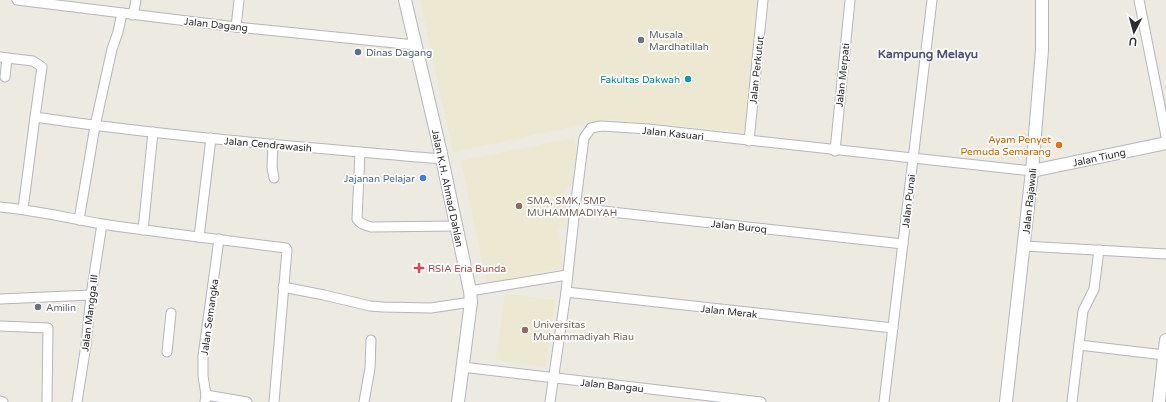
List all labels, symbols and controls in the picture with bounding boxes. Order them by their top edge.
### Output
north arrow [1114,12,1154,52]
street label: Jalan Dagang [183,16,249,34]
place label: Musala Mardhatillah [649,29,709,53]
marker: Musala Mardhatillah [636,35,646,45]
street label: Jalan Perkutut [747,35,767,105]
text: U [1128,35,1138,48]
street label: Jalan Merpati [834,43,852,108]
marker: Dinas Dagang [353,47,363,57]
place label: Dinas Dagang [366,47,432,59]
district label: Kampung Melayu [878,47,978,62]
place label: Fakultas Dakwah [600,74,680,86]
marker: Fakultas Dakwah [683,74,693,84]
street label: Jalan Kasuari [641,125,704,143]
street label: Jalan K.H. Ahmad Dahlan [429,128,465,248]
place label: Ayam Penyet Pemuda Semarang [961,134,1051,158]
street label: Jalan Cendrawasih [223,135,312,155]
marker: Ayam Penyet Pemuda Semarang [1054,140,1064,150]
street label: Jalan Tiung [1072,146,1127,169]
street label: Jalan Rajawali [1021,167,1039,235]
place label: Jajanan Pelajar [344,173,415,185]
marker: Jajanan Pelajar [418,173,428,183]
street label: Jalan Punai [900,174,918,229]
place label: SMA, SMK, SMP MUHAMMADIYAH [527,195,617,219]
marker: SMA, SMK, SMP MUHAMMADIYAH [514,201,524,211]
street label: Jalan Buroq [710,218,767,236]
marker: RSIA Eria Bunda [413,262,425,274]
place label: RSIA Eria Bunda [428,263,506,275]
street label: Jalan Mangga III [79,274,101,352]
street label: Jalan Semangka [199,278,221,356]
marker: Amilin [33,302,43,312]
place label: Amilin [46,302,76,314]
street label: Jalan Merak [700,303,758,321]
place label: Universitas Muhammadiyah Riau [533,319,634,343]
marker: Universitas Muhammadiyah Riau [520,325,530,335]
street label: Jalan Bangau [580,377,644,395]

